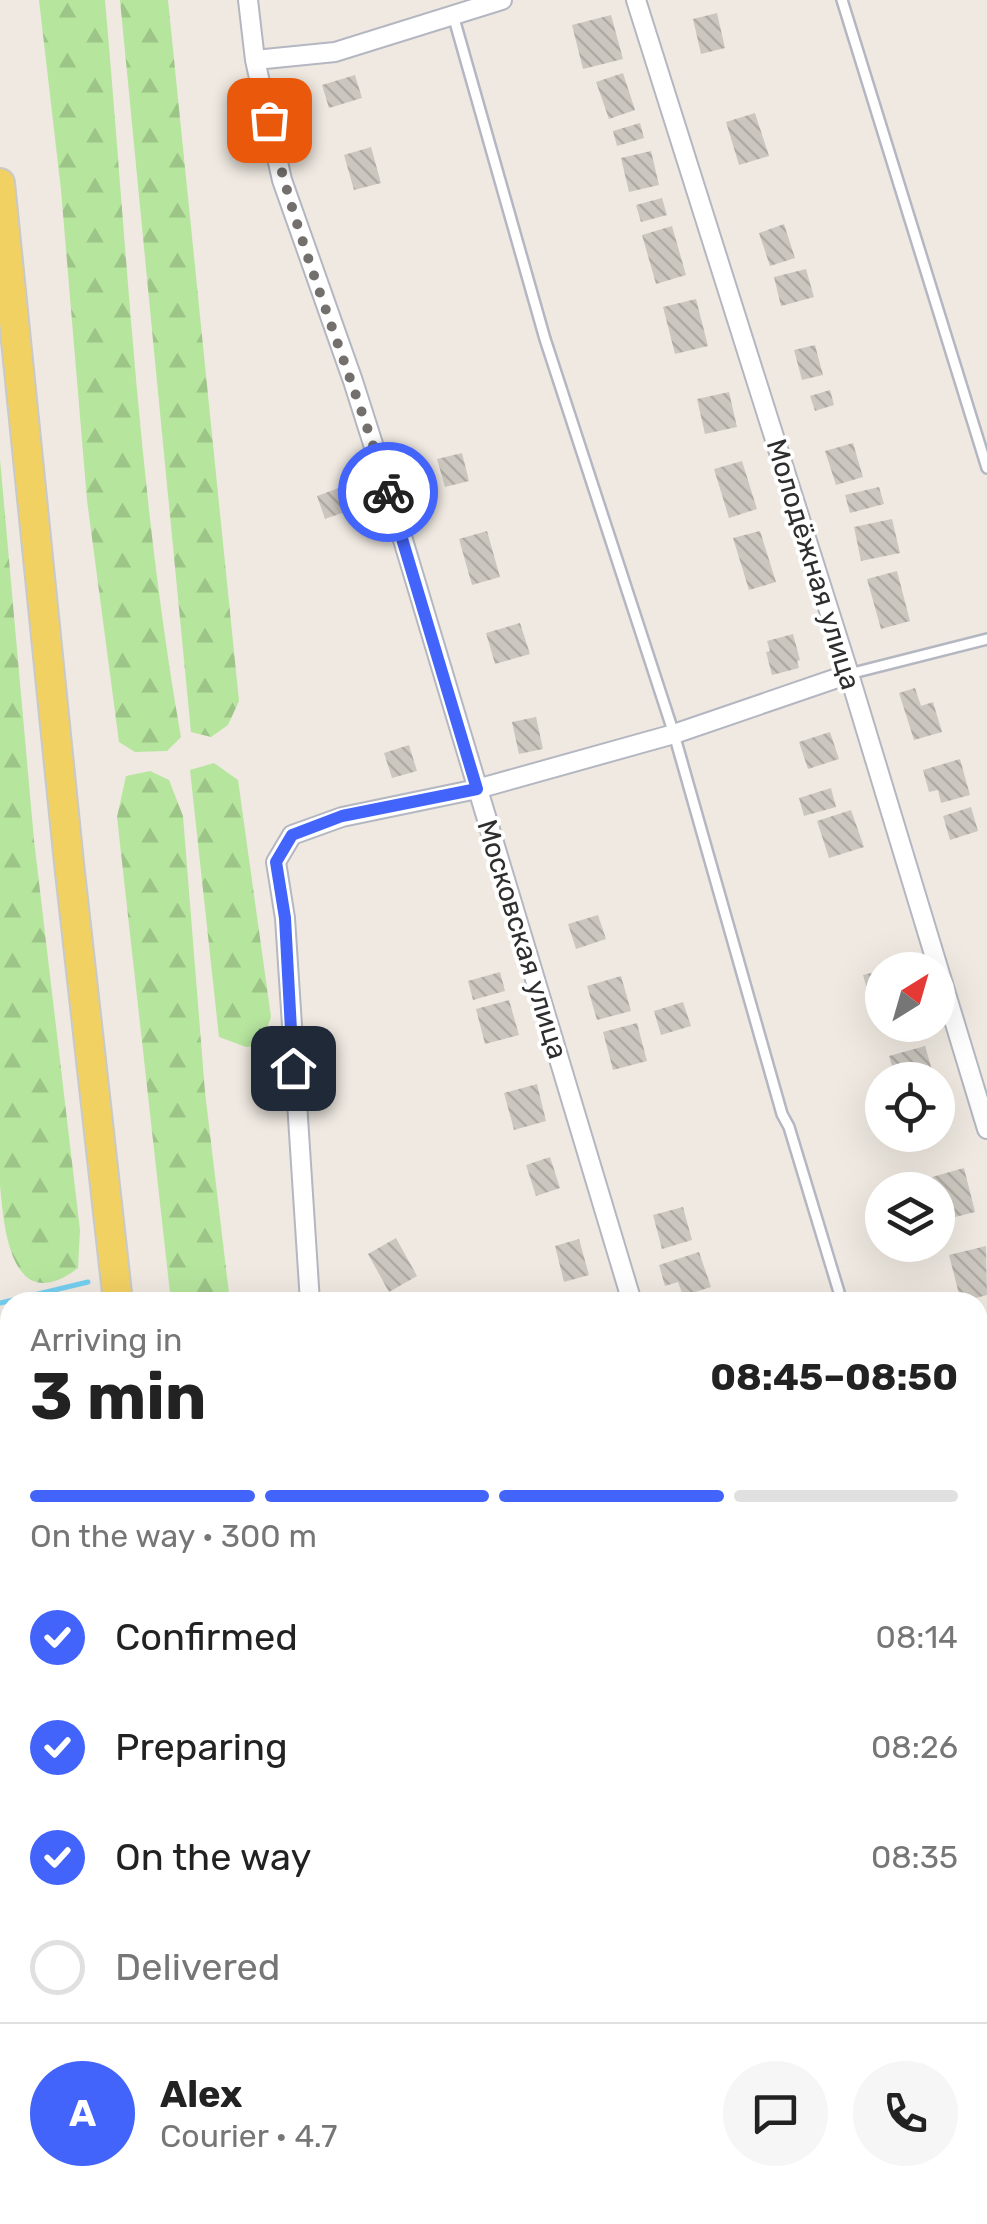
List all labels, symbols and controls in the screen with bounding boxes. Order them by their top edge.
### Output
pin [227,78,312,163]
icon: bag [242,93,297,148]
street label: Молодёжная улица [760,435,867,693]
courier [338,442,438,542]
icon: bike [361,465,416,520]
street label: Московская улица [470,816,575,1063]
north arrow [865,952,955,1042]
map controls [865,952,955,1262]
pin [251,1026,336,1111]
icon: home [266,1041,321,1096]
button: locate [865,1062,955,1152]
button: layers [865,1172,955,1262]
text: Arriving in [30,1321,182,1359]
text: 08:45–08:50 [710,1354,958,1400]
text: 3 min [30,1358,207,1435]
text: On the way · 300 m [30,1517,317,1555]
icon: check [30,1610,85,1665]
text: Confirmed [115,1614,298,1660]
text: 08:14 [876,1618,958,1656]
icon: check [30,1720,85,1775]
text: Preparing [115,1724,288,1770]
text: 08:26 [871,1728,958,1766]
icon: check [30,1830,85,1885]
text: On the way [115,1834,311,1880]
text: 08:35 [871,1838,958,1876]
text: Delivered [115,1944,280,1990]
button: chat [723,2061,828,2166]
button: phone [853,2061,958,2166]
text: Alex [160,2071,242,2117]
text: A [69,2090,96,2136]
text: Courier · 4.7 [160,2117,337,2155]

